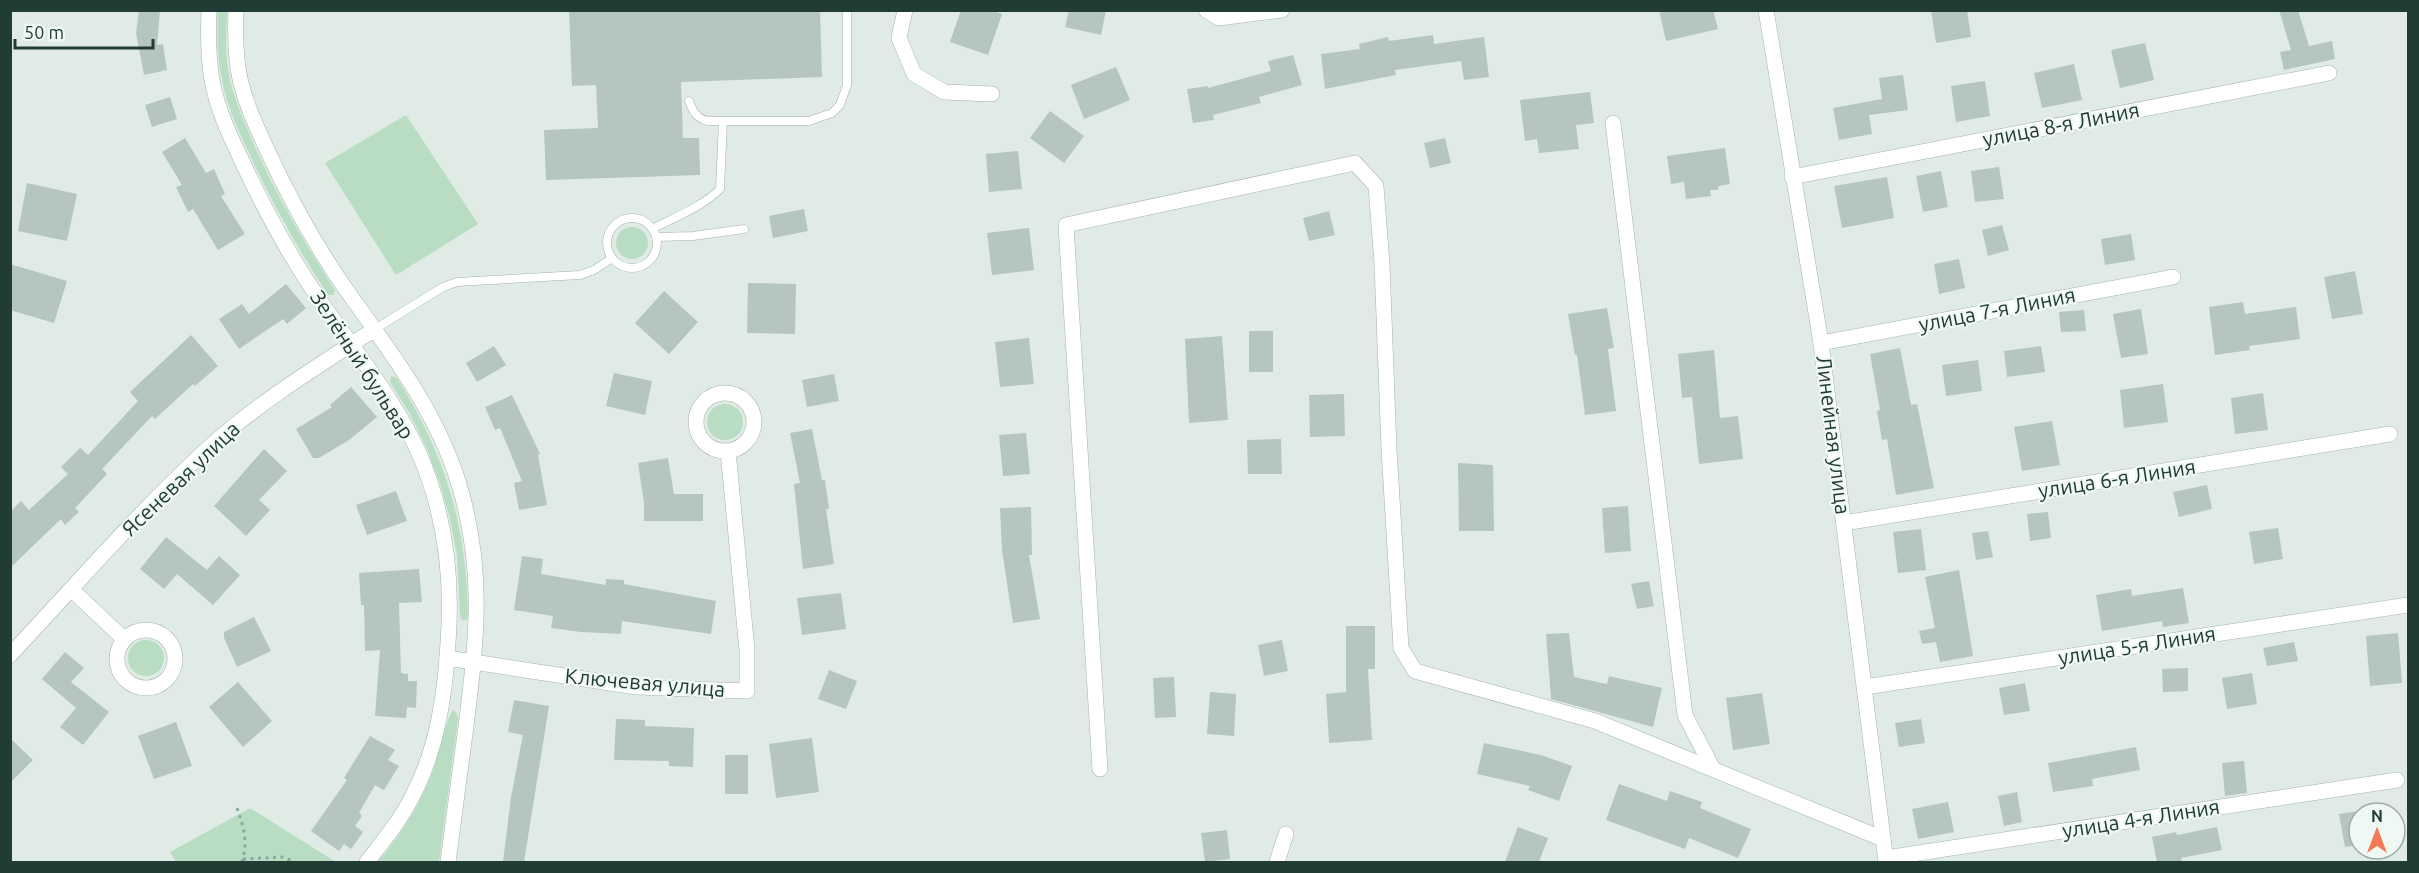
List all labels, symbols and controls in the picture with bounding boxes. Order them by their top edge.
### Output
scale bar [15,12,153,50]
text: 50 m [24,22,64,42]
street label: улица 8-я Линия [1980,97,2141,151]
street label: улица 7-я Линия [1916,282,2077,336]
street label: Зелёный бульвар [306,286,420,443]
street label: Линейная улица [1812,354,1856,516]
street label: Ясеневая улица [116,416,244,540]
street label: улица 6-я Линия [2036,454,2197,502]
street label: улица 5-я Линия [2056,621,2217,669]
street label: Ключевая улица [564,663,726,701]
street label: улица 4-я Линия [2060,794,2221,842]
north arrow [2347,801,2407,861]
text: N [2371,807,2383,825]

